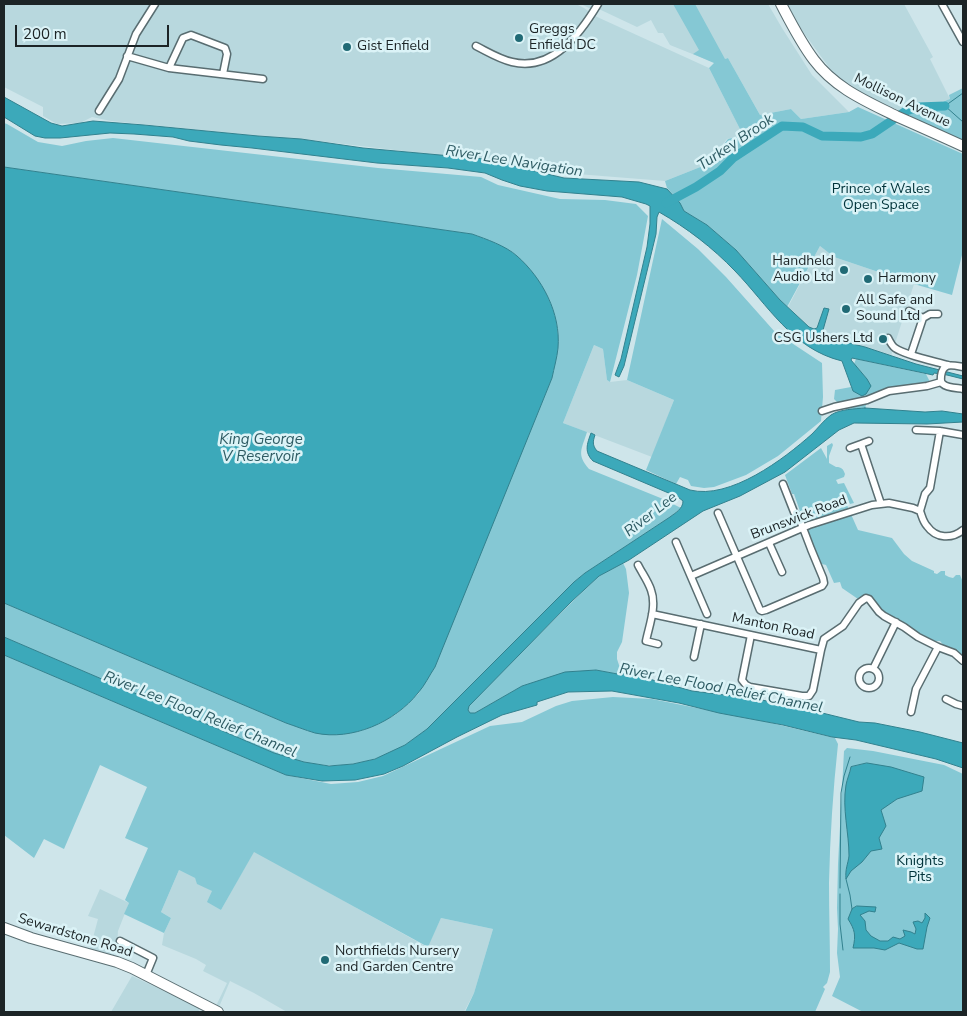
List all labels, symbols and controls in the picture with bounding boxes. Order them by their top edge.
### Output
scale bar [18,15,171,47]
place label: Greggs Enfield DC [529,22,596,54]
text: 200 m [23,24,67,44]
marker: Greggs Enfield DC [513,32,525,44]
place label: Gist Enfield [357,39,429,55]
marker: Gist Enfield [341,41,353,53]
street label: Mollison Avenue [851,70,953,132]
water label: Turkey Brook [694,111,778,175]
water label: River Lee Navigation [444,142,584,182]
park label: Prince of Wales Open Space [832,182,930,214]
place label: Handheld Audio Ltd [772,254,834,286]
marker: Handheld Audio Ltd [838,264,850,276]
place label: Harmony [878,271,936,287]
marker: Harmony [862,273,874,285]
place label: All Safe and Sound Ltd [856,293,933,326]
marker: All Safe and Sound Ltd [840,303,852,315]
place label: CSG Ushers Ltd [774,331,873,347]
marker: CSG Ushers Ltd [877,333,889,345]
water label: King George V Reservoir [219,431,303,466]
water label: River Lee [621,489,681,541]
street label: Brunswick Road [749,492,849,544]
street label: Manton Road [730,610,816,644]
water label: River Lee Flood Relief Channel [618,660,824,718]
water label: River Lee Flood Relief Channel [101,668,299,762]
park label: Knights Pits [896,854,944,886]
street label: Sewardstone Road [16,911,134,961]
place label: Northfields Nursery and Garden Centre [335,944,459,976]
marker: Northfields Nursery and Garden Centre [319,954,331,966]

